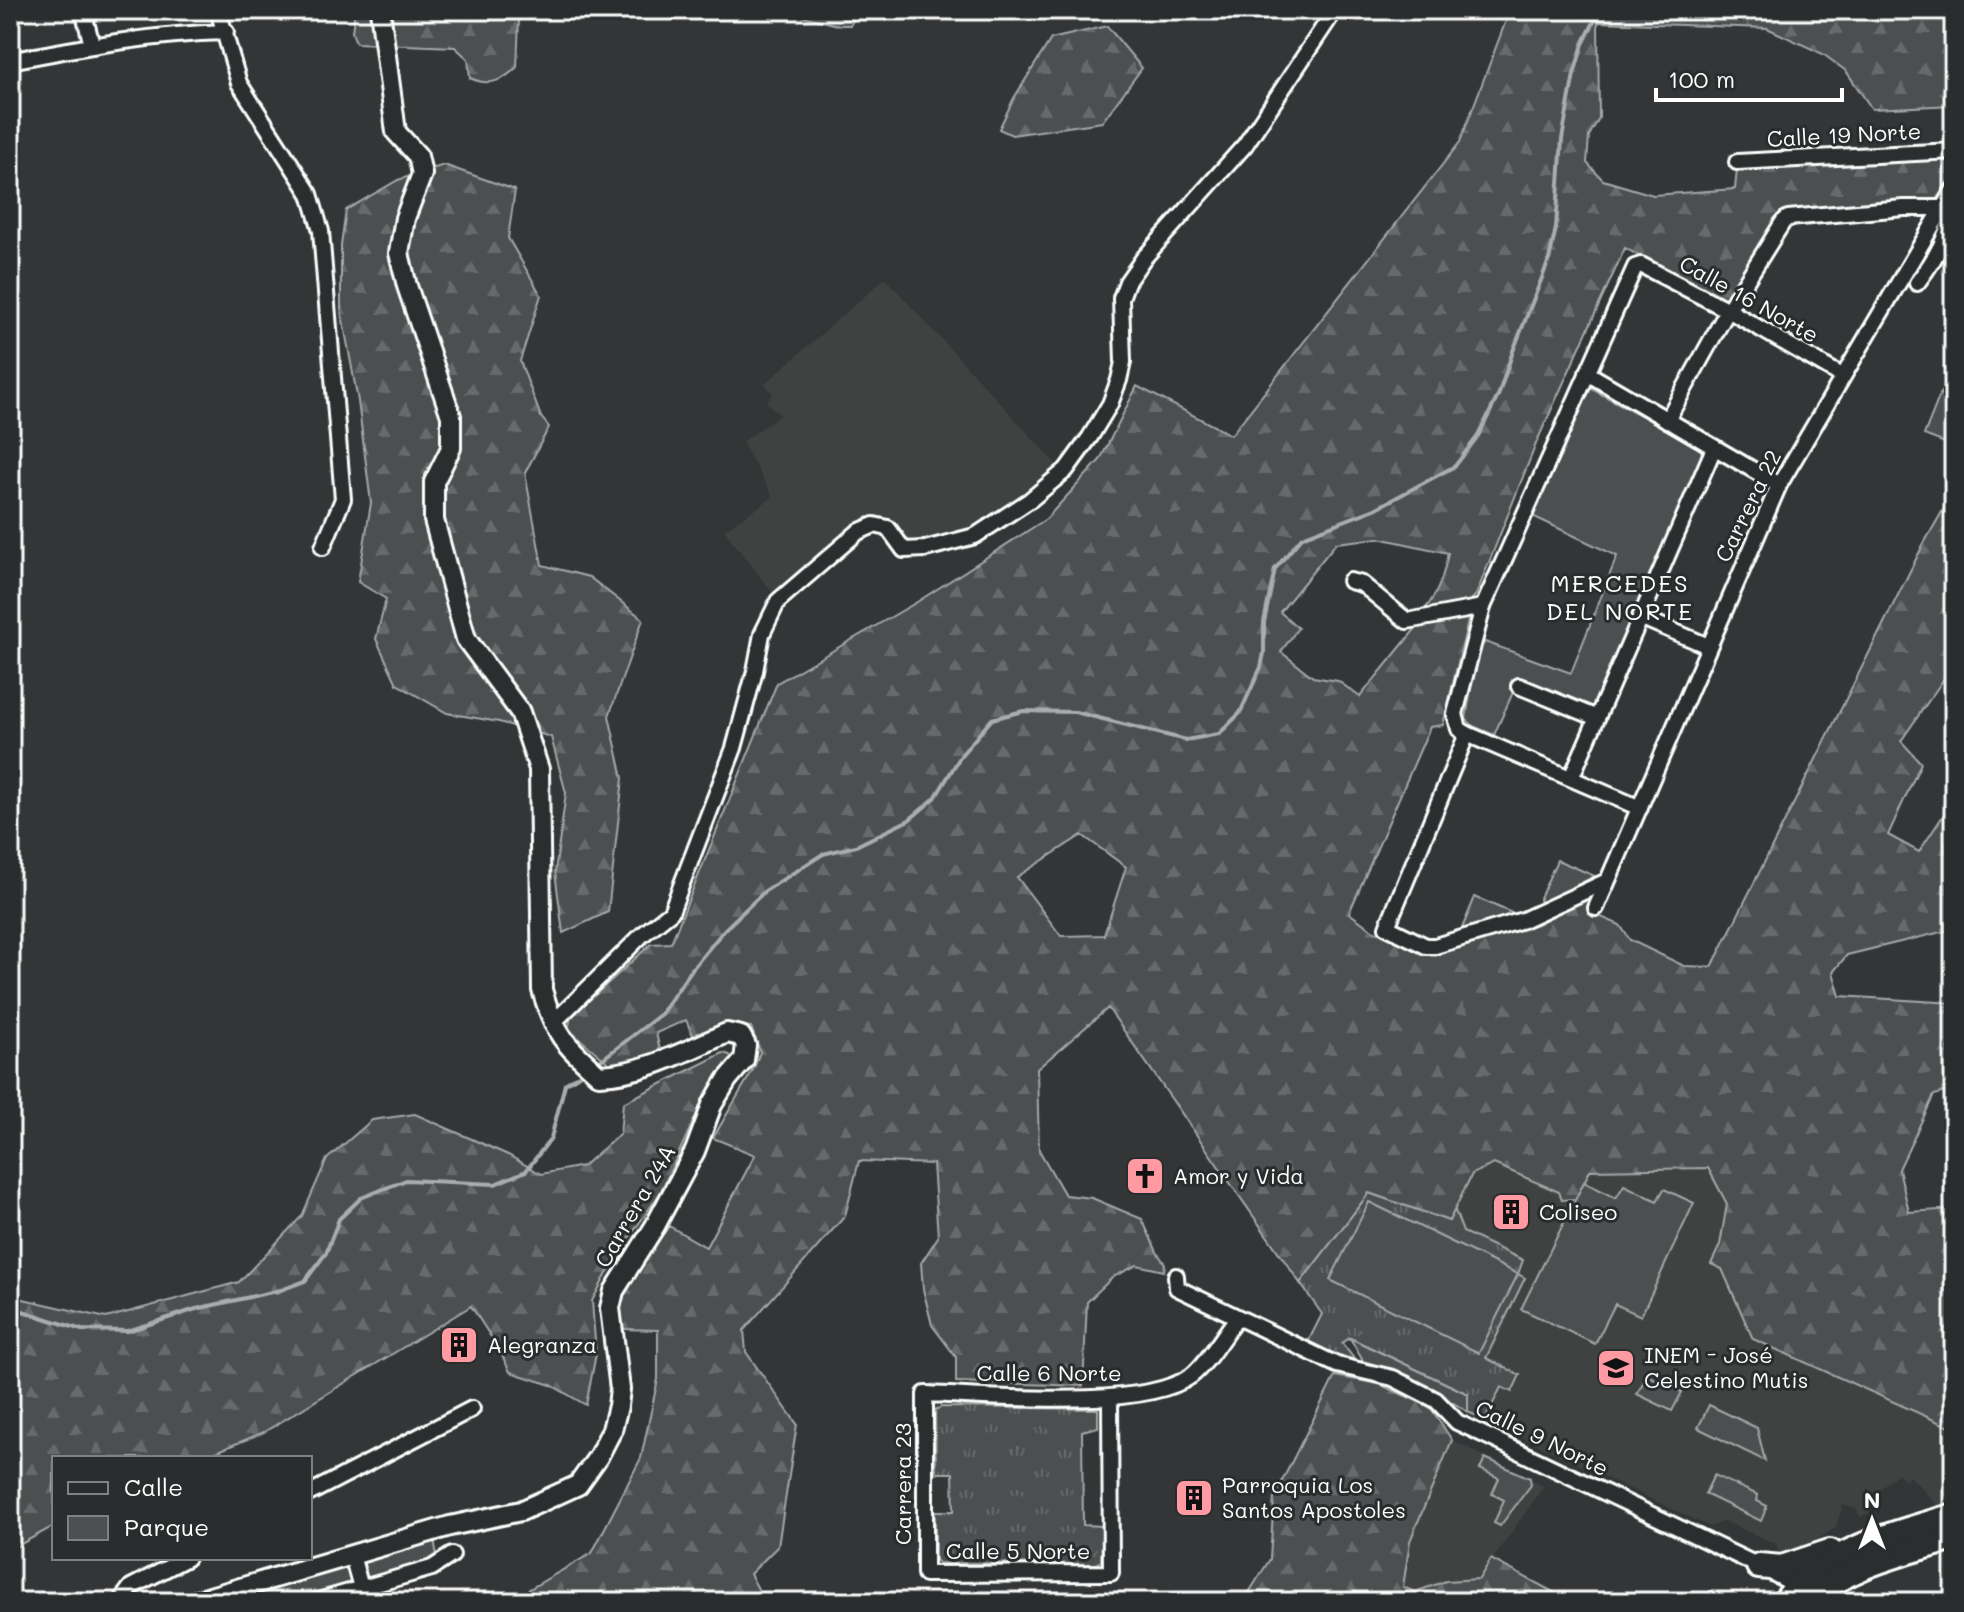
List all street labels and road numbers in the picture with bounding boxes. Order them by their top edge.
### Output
street label: Calle 19 Norte [1766,116,1922,153]
street label: Calle 16 Norte [1674,248,1824,349]
street label: Carrera 22 [1708,445,1787,567]
street label: Carrera 24A [588,1139,681,1272]
street label: Calle 6 Norte [976,1358,1122,1387]
street label: Calle 9 Norte [1471,1393,1614,1482]
street label: Carrera 23 [888,1423,917,1545]
street label: Calle 5 Norte [946,1536,1090,1565]

